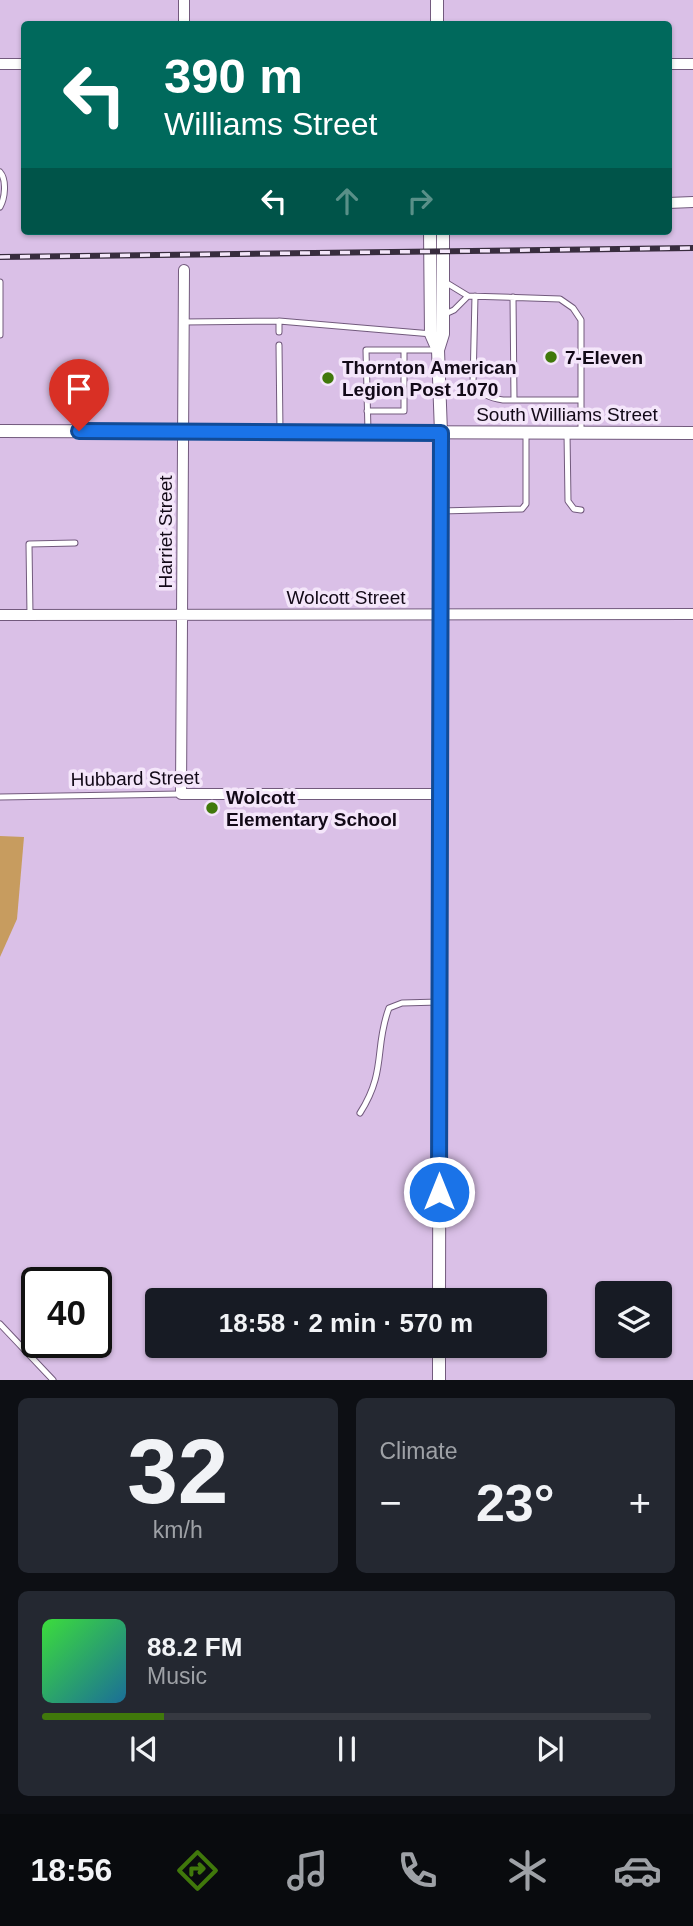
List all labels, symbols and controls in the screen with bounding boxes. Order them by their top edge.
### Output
icon: left [49,49,140,140]
text: 390 m [164,49,303,103]
text: Williams Street [164,106,377,142]
icon: left [255,182,293,220]
icon: ahead [328,182,366,220]
icon: right [401,182,439,220]
place label: 7-Eleven [565,347,643,368]
marker: 7-Eleven [543,349,559,365]
place label: Thornton American Legion Post 1070 [342,357,517,400]
pin [49,359,109,431]
icon: arrive [60,370,98,408]
marker: Thornton American Legion Post 1070 [320,370,336,386]
street label: South Williams Street [476,404,659,425]
street label: Harriet Street [155,475,176,588]
street label: Wolcott Street [287,587,406,608]
street label: Hubbard Street [70,767,200,790]
place label: Wolcott Elementary School [226,787,397,830]
marker: Wolcott Elementary School [204,800,220,816]
position arrow [402,1155,476,1229]
speed limit sign: 40 [21,1267,112,1358]
map controls [595,1281,672,1358]
button: layers [595,1281,672,1358]
text: 18:58 · 2 min · 570 m [219,1308,473,1338]
text: 32 [127,1421,228,1522]
text: Climate [380,1438,457,1464]
text: 23° [476,1474,555,1532]
text: − [380,1482,402,1524]
text: + [629,1482,651,1524]
text: km/h [153,1517,203,1543]
text: 88.2 FM [147,1632,242,1662]
text: Music [147,1663,207,1689]
icon: previous [125,1730,163,1768]
icon: pause [328,1730,366,1768]
icon: next [531,1730,569,1768]
icon: directions [173,1846,222,1895]
icon: music [283,1846,332,1895]
icon: phone [393,1846,442,1895]
icon: climate [503,1846,552,1895]
icon: car [613,1846,662,1895]
text: 18:56 [31,1852,112,1888]

